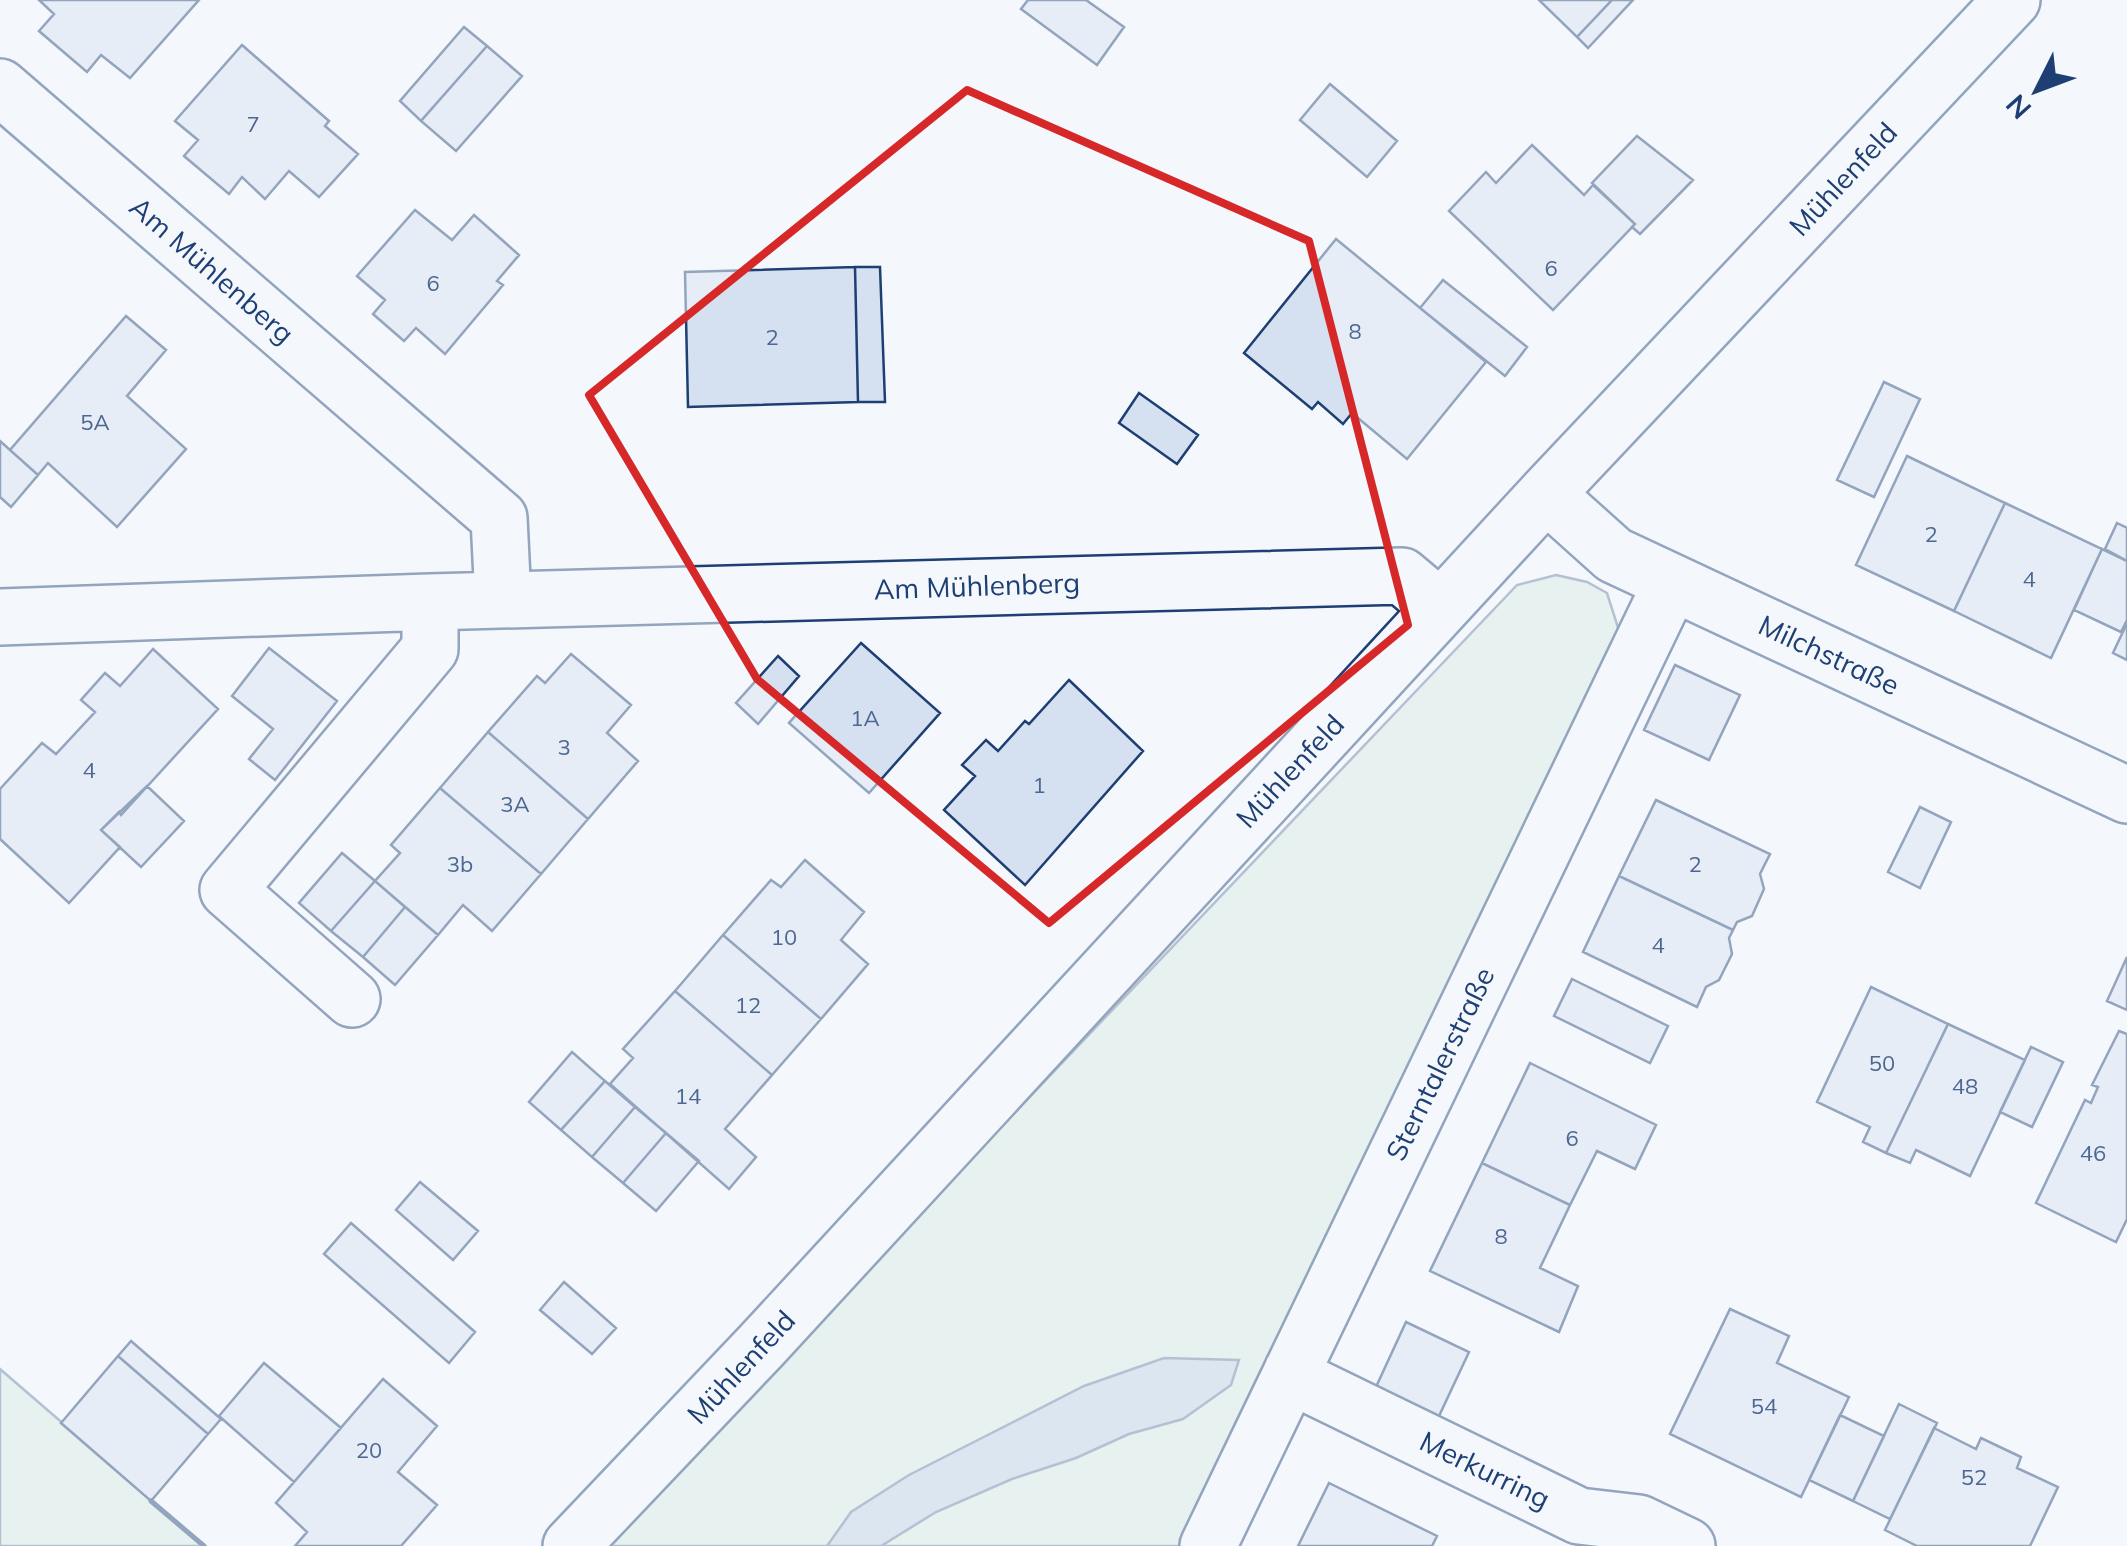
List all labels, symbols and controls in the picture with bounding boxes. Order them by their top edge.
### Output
north arrow [1987,40,2087,140]
text: N [1998,87,2038,127]
house number: 7 [246,110,260,138]
street label: Mühlenfeld [1781,115,1904,243]
street label: Am Mühlenberg [123,189,302,350]
house number: 6 [1544,254,1558,282]
house number: 6 [426,269,440,297]
house number: 8 [1348,317,1362,345]
house number: 2 [765,323,779,351]
house number: 5A [80,408,110,436]
house number: 2 [1924,520,1938,548]
street label: Am Mühlenberg [873,564,1081,607]
house number: 4 [2022,565,2036,593]
street label: Milchstraße [1753,607,1905,702]
house number: 1A [850,704,880,732]
street label: Mühlenfeld [1228,707,1351,835]
house number: 3 [557,733,571,761]
house number: 4 [82,756,96,784]
house number: 1 [1032,771,1046,799]
house number: 3A [500,790,530,818]
house number: 3b [447,850,473,878]
house number: 2 [1688,850,1702,878]
house number: 10 [771,923,797,951]
house number: 4 [1651,931,1665,959]
street label: Sterntalerstraße [1378,961,1501,1166]
house number: 12 [735,991,761,1019]
house number: 50 [1869,1049,1895,1077]
house number: 48 [1952,1072,1978,1100]
house number: 14 [675,1082,701,1110]
house number: 6 [1565,1124,1579,1152]
house number: 46 [2080,1139,2106,1167]
house number: 8 [1494,1222,1508,1250]
street label: Mühlenfeld [679,1303,802,1431]
house number: 54 [1751,1392,1777,1420]
street label: Merkurring [1415,1423,1556,1516]
house number: 20 [356,1436,382,1464]
house number: 52 [1961,1463,1987,1491]

